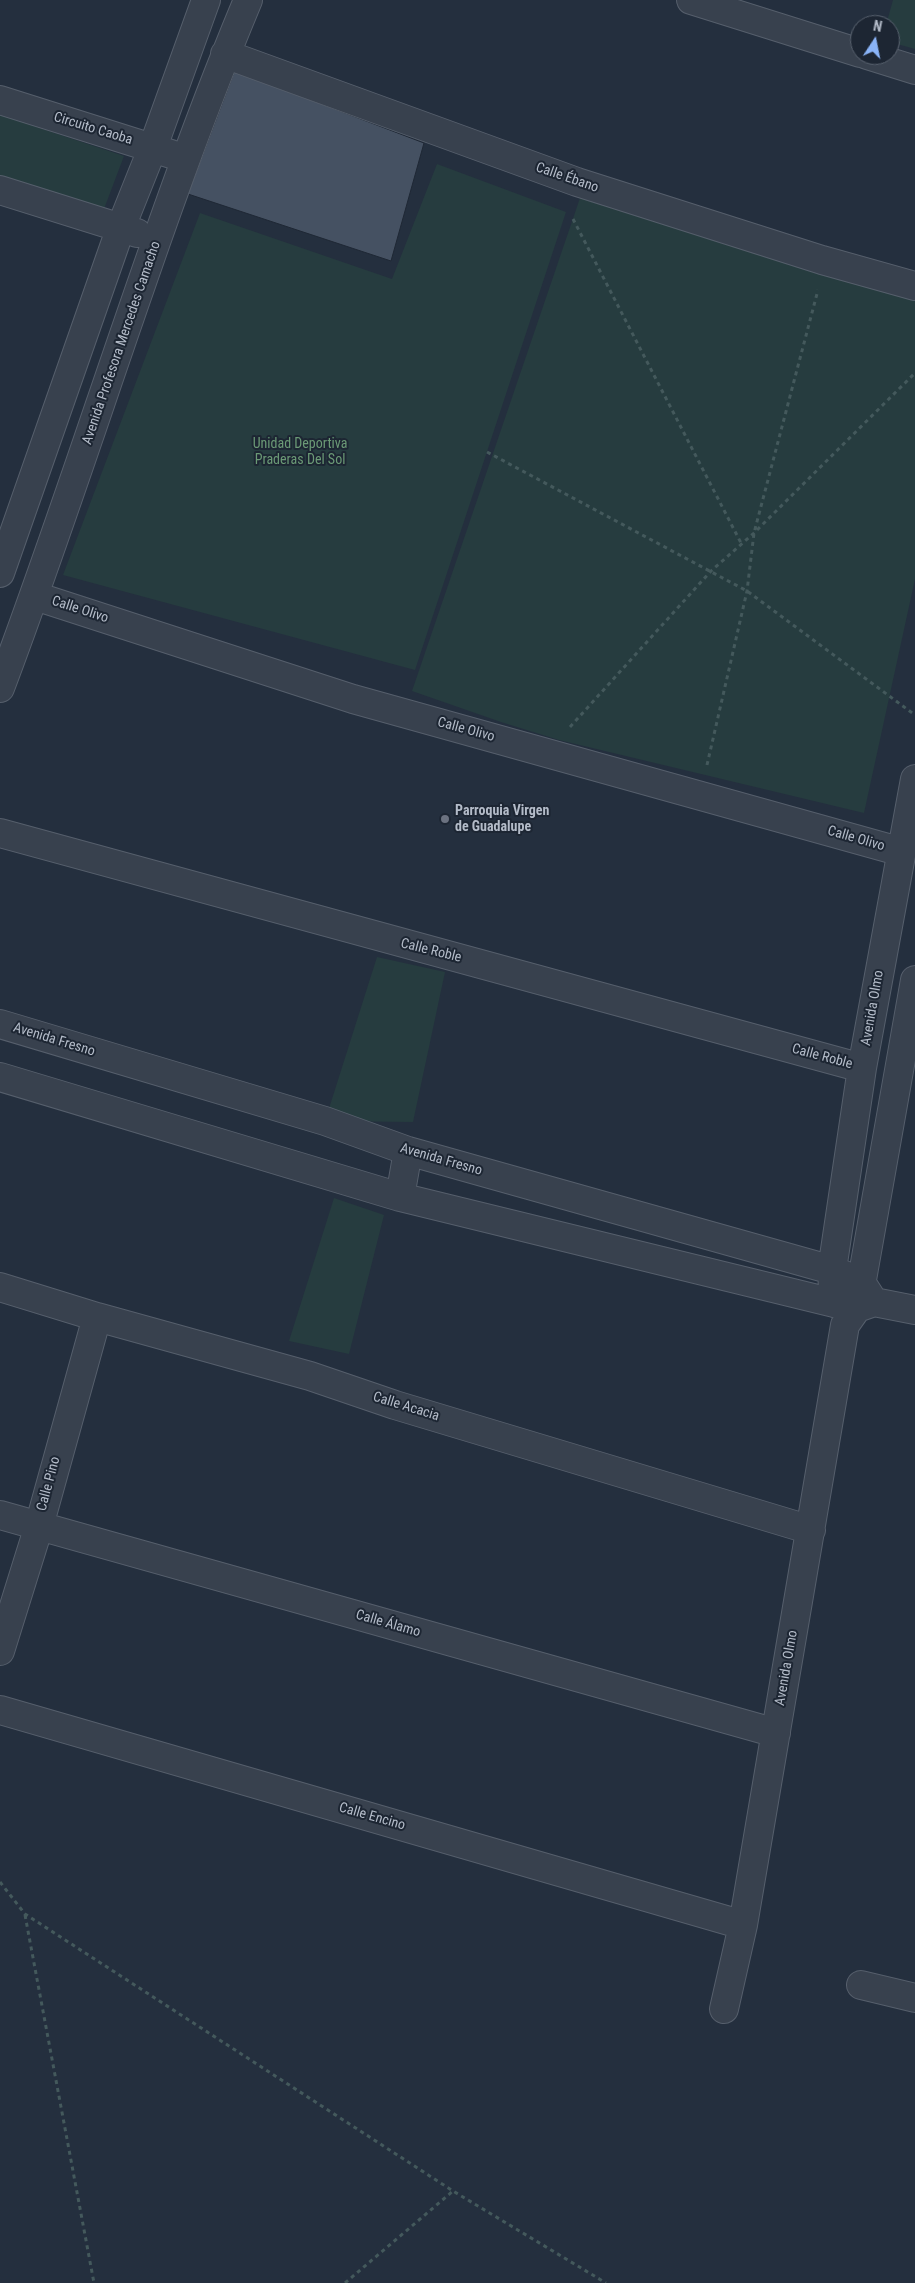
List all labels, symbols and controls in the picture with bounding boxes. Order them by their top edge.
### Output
north arrow [850,15,900,65]
text: N [872,18,883,35]
street label: Circuito Caoba [52,109,134,149]
street label: Calle Ébano [533,159,601,197]
street label: Avenida Profesora Mercedes Camacho [79,239,165,447]
park label: Unidad Deportiva Praderas Del Sol [253,436,347,468]
street label: Calle Olivo [50,593,110,627]
street label: Calle Olivo [436,714,496,746]
place label: Parroquia Virgen de Guadalupe [455,803,549,836]
marker: Parroquia Virgen de Guadalupe [439,813,451,825]
street label: Calle Olivo [826,823,886,855]
street label: Calle Roble [399,935,463,967]
street label: Avenida Olmo [858,969,888,1047]
street label: Avenida Fresno [11,1020,97,1060]
street label: Calle Roble [790,1041,854,1073]
street label: Avenida Fresno [398,1140,484,1180]
street label: Calle Acacia [371,1389,441,1425]
street label: Calle Pino [34,1455,64,1513]
street label: Calle Álamo [354,1607,422,1641]
street label: Avenida Olmo [772,1629,802,1707]
street label: Calle Encino [337,1800,407,1834]

